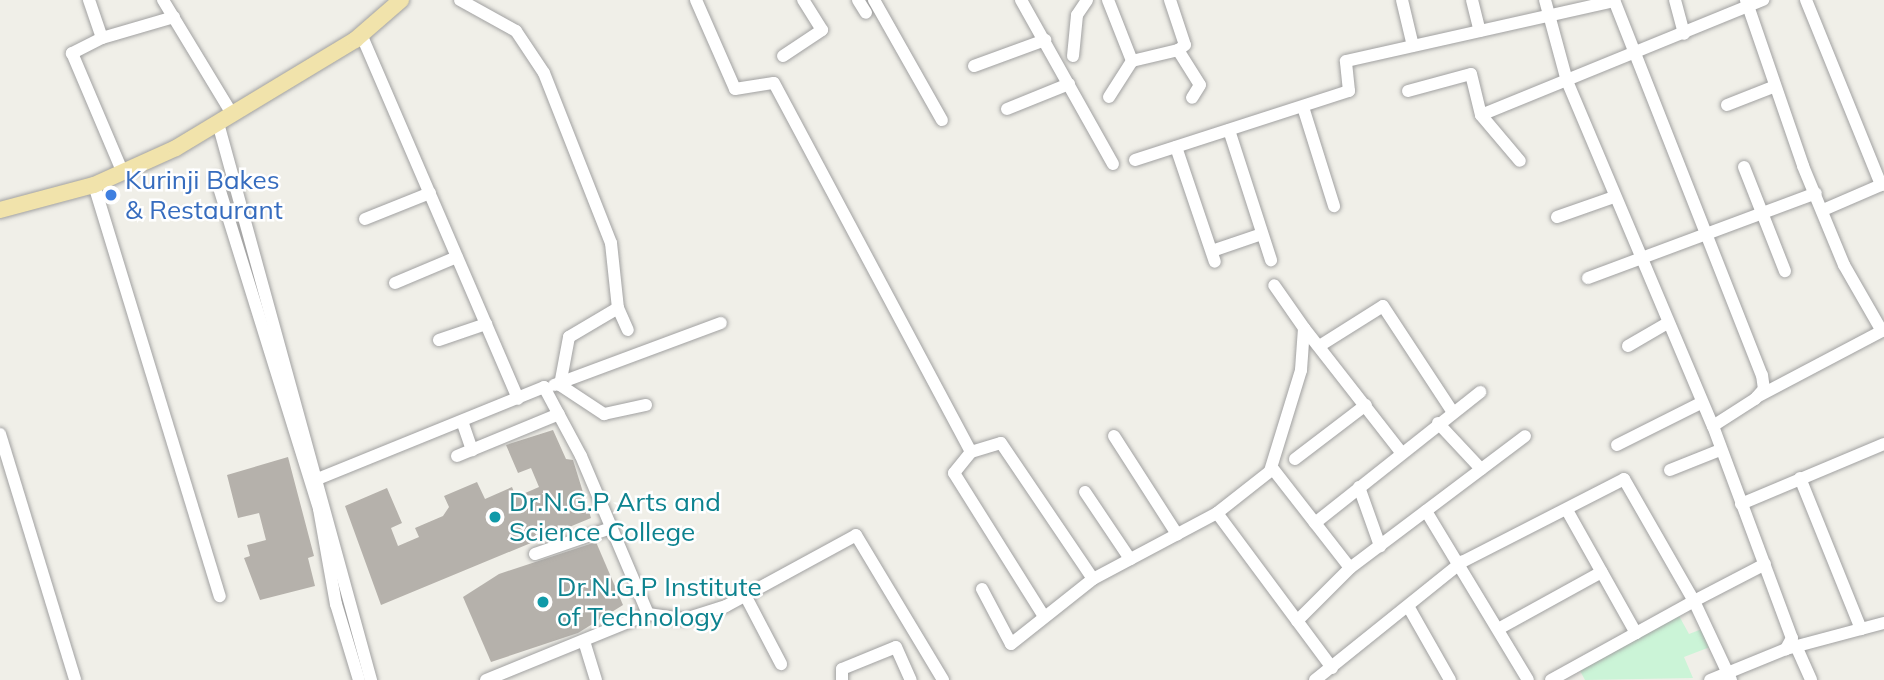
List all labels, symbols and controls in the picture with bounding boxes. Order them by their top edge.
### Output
place label: Kurinji Bakes & Restaurant [125,164,283,226]
marker: Kurinji Bakes & Restaurant [103,187,119,203]
place label: Dr.N.G.P Arts and Science College [509,486,721,548]
marker: Dr.N.G.P Arts and Science College [487,509,503,525]
place label: Dr.N.G.P Institute of Technology [557,571,762,632]
marker: Dr.N.G.P Institute of Technology [535,594,551,610]

